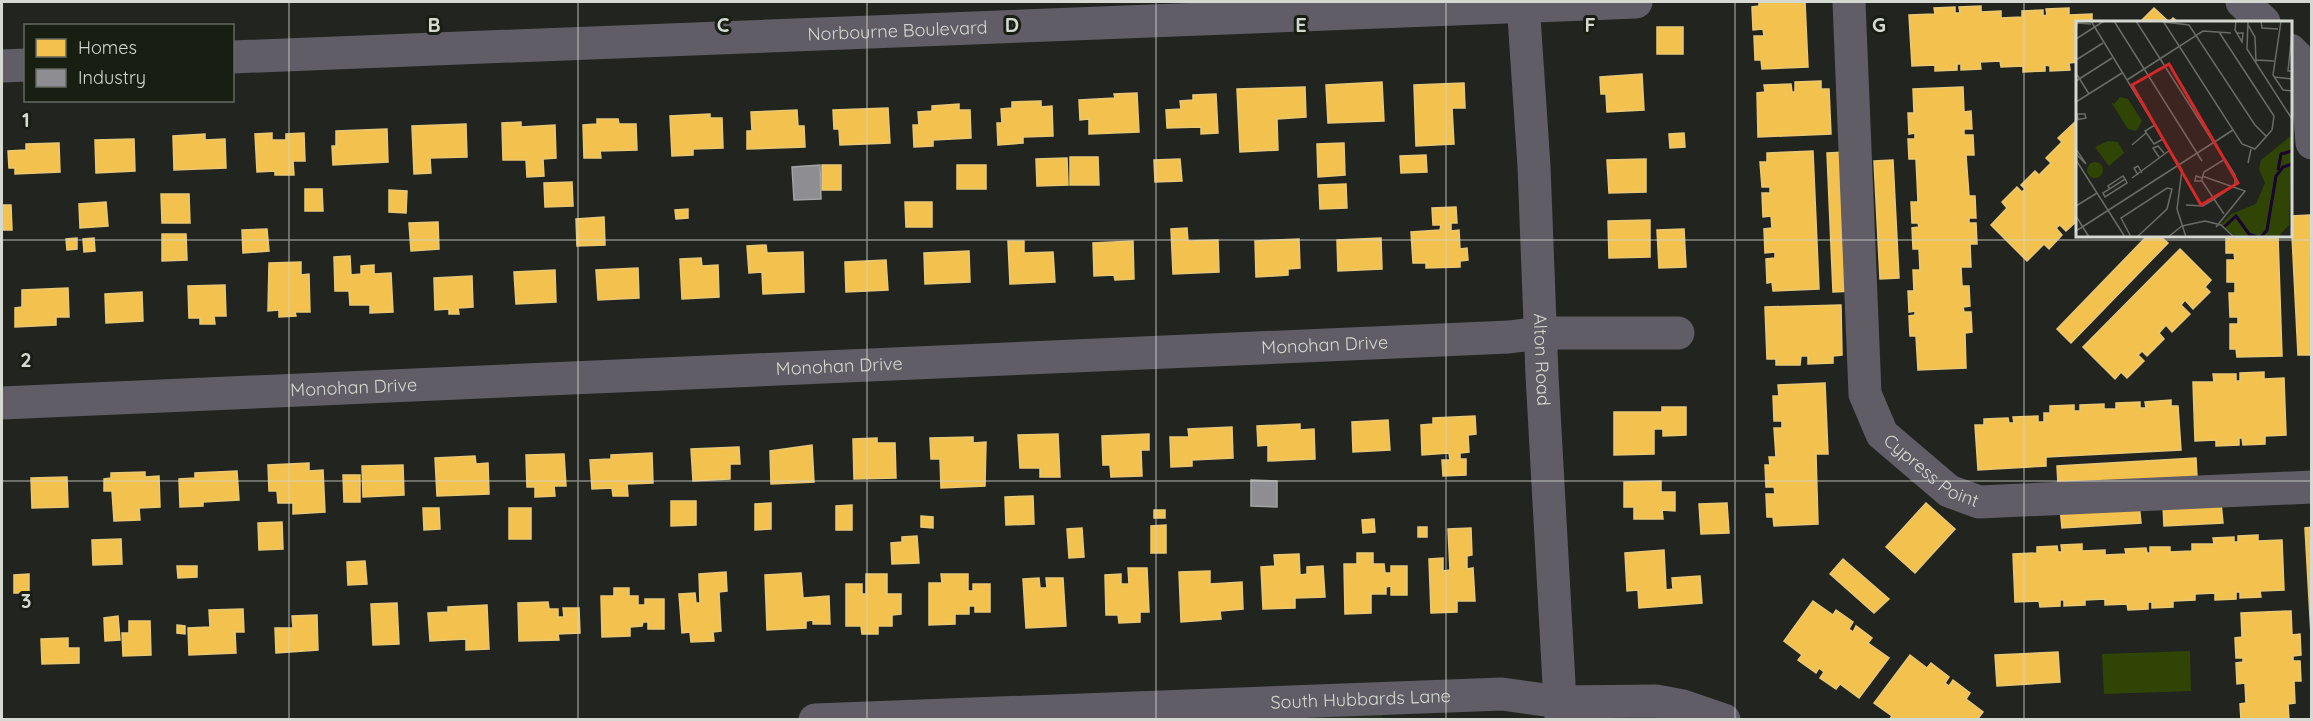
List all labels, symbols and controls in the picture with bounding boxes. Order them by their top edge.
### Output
text: B [427,12,441,37]
text: C [717,12,730,37]
text: D [1005,12,1019,37]
text: E [1295,12,1307,37]
text: F [1584,12,1596,37]
text: G [1872,12,1886,37]
street label: Norbourne Boulevard [807,15,988,45]
inset map [2076,21,2292,237]
legend [24,24,234,102]
text: Homes [78,36,137,59]
text: Industry [78,66,146,89]
text: 1 [22,107,30,132]
street label: Alton Road [1529,313,1556,406]
street label: Monohan Drive [1261,330,1389,359]
text: 2 [20,347,32,372]
street label: Monohan Drive [775,352,903,380]
street label: Monohan Drive [290,373,418,401]
street label: Cypress Point [1879,428,1982,512]
text: 3 [21,588,31,613]
street label: South Hubbards Lane [1270,684,1451,714]

